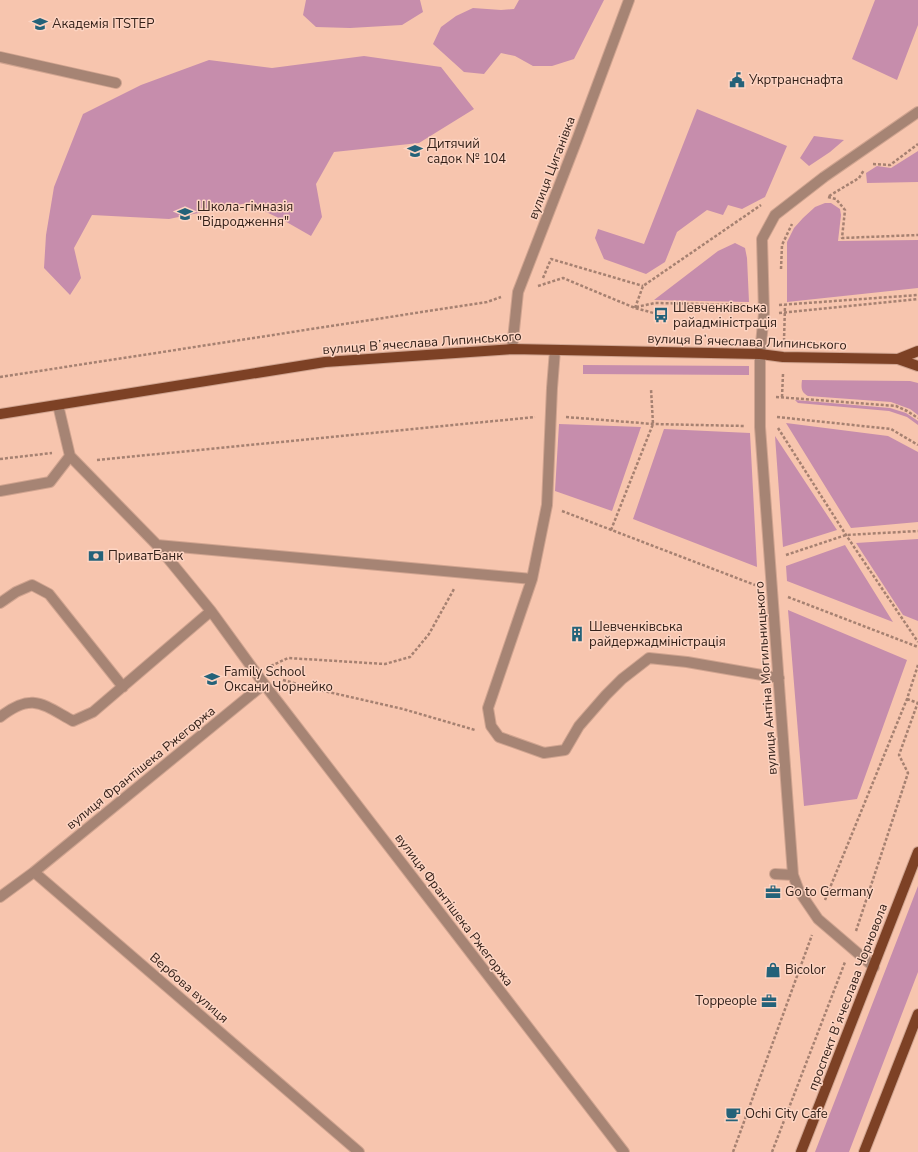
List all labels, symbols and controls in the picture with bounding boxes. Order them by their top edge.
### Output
school or university icon: Академія ITSTEP [31,15,49,33]
place label: Академія ITSTEP [52,15,154,33]
public building icon: Укртранснафта [728,71,746,89]
place label: Укртранснафта [748,71,843,89]
street label: вулиця Циганівка [524,114,580,222]
place label: Дитячий садок № 104 [427,135,506,168]
school or university icon: Дитячий садок № 104 [406,142,424,160]
place label: Школа-гімназія "Відродження" [197,198,293,231]
school or university icon: Школа-гімназія "Відродження" [176,205,194,223]
place label: Шевченківська райадміністрація [673,299,777,332]
bus stop icon: Шевченківська райадміністрація [652,306,670,324]
street label: вулиця Вʼячеслава Липинського [322,327,522,359]
street label: вулиця Вʼячеслава Липинського [647,330,847,354]
bank icon: ПриватБанк [87,547,105,565]
place label: ПриватБанк [108,547,183,565]
street label: вулиця Антіна Могильницького [750,581,782,775]
place label: Шевченківська райдержадміністрація [589,618,726,651]
building icon: Шевченківська райдержадміністрація [568,625,586,643]
place label: Family School Оксани Чорнейко [224,663,333,696]
school or university icon: Family School Оксани Чорнейко [203,670,221,688]
street label: вулиця Франтішека Ржегоржа [63,702,219,834]
street label: вулиця Франтішека Ржегоржа [391,830,517,990]
office icon: Go to Germany [764,883,782,901]
place label: Go to Germany [785,883,873,901]
street label: проспект Вʼячеслава Чорновола [804,901,892,1093]
street label: Вербова вулиця [146,949,232,1027]
shop icon: Bicolor [764,961,782,979]
place label: Bicolor [785,961,826,979]
place label: Toppeople [695,992,757,1010]
office icon: Toppeople [760,992,778,1010]
cafe icon: Ochi City Cafe [724,1105,742,1123]
place label: Ochi City Cafe [745,1105,828,1123]

